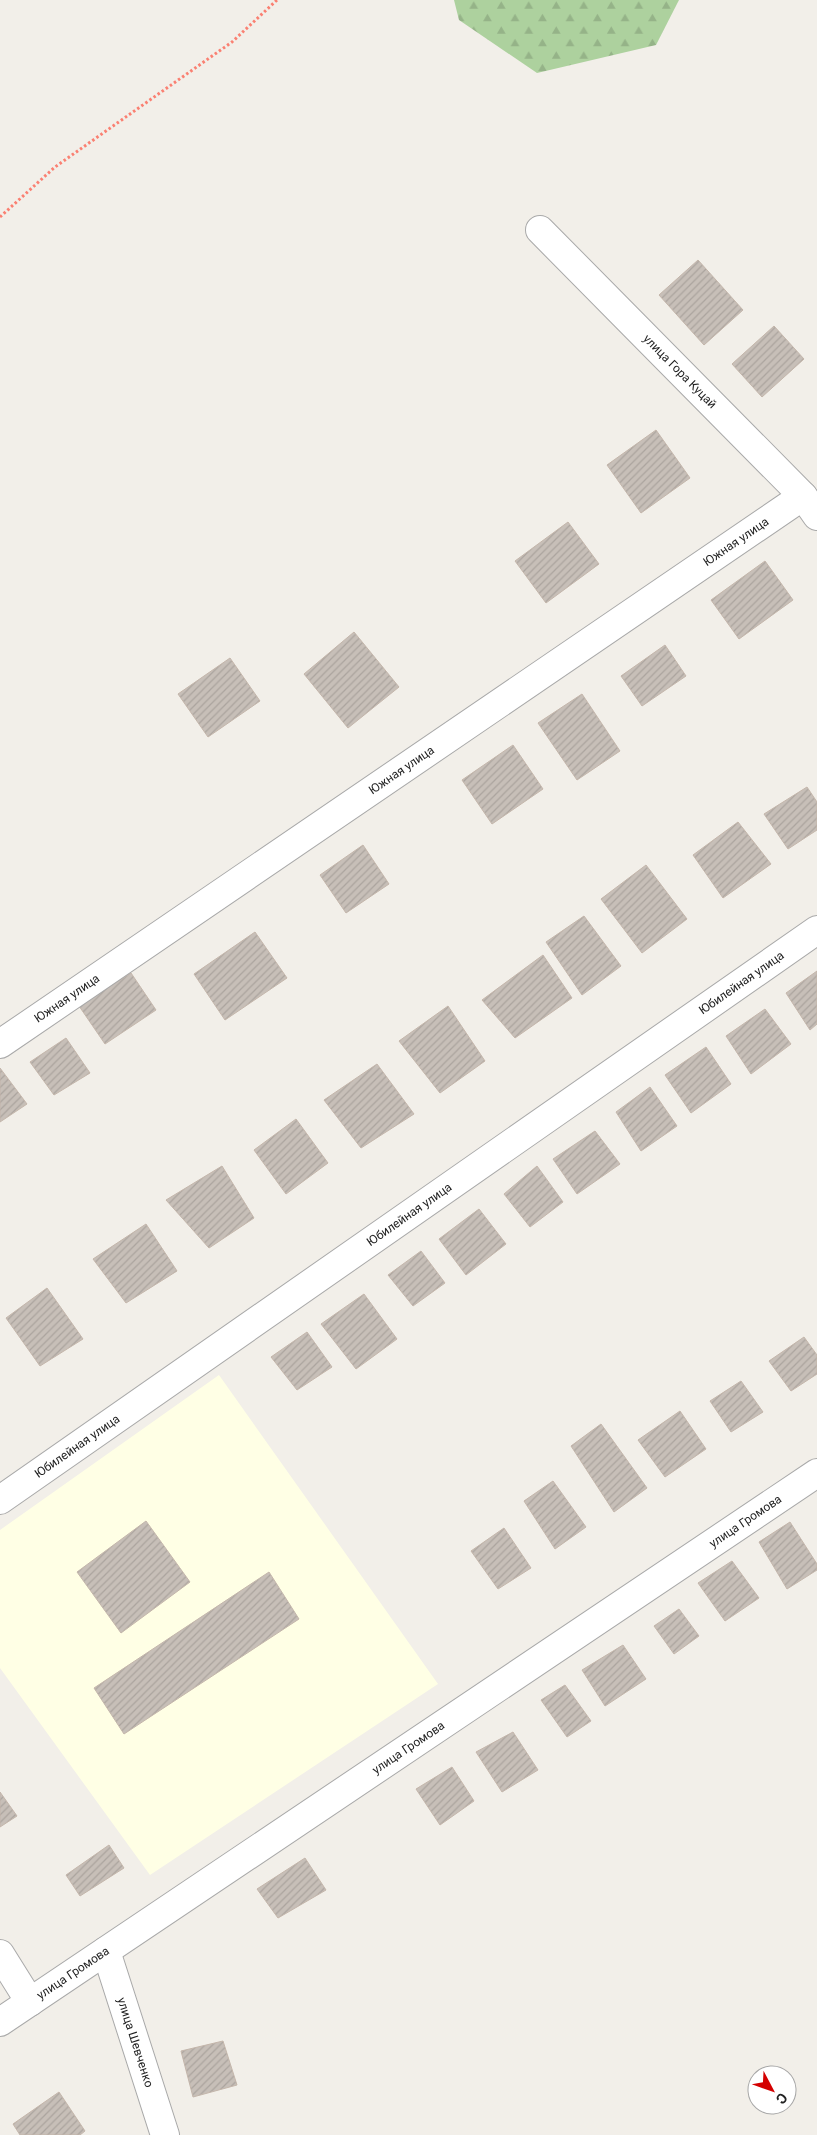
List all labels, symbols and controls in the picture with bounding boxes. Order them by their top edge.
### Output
street label: улица Гора Куцай [640,332,720,411]
street label: Южная улица [701,515,771,569]
street label: Южная улица [366,743,437,797]
street label: Юбилейная улица [696,948,787,1017]
street label: Южная улица [32,971,102,1026]
street label: Юбилейная улица [364,1180,454,1249]
street label: Юбилейная улица [32,1412,122,1481]
street label: улица Громова [707,1492,784,1550]
street label: улица Громова [370,1718,447,1777]
street label: улица Громова [34,1944,112,2002]
street label: улица Шевченко [114,1996,156,2089]
north arrow [747,2065,797,2115]
text: С [773,2090,791,2107]

